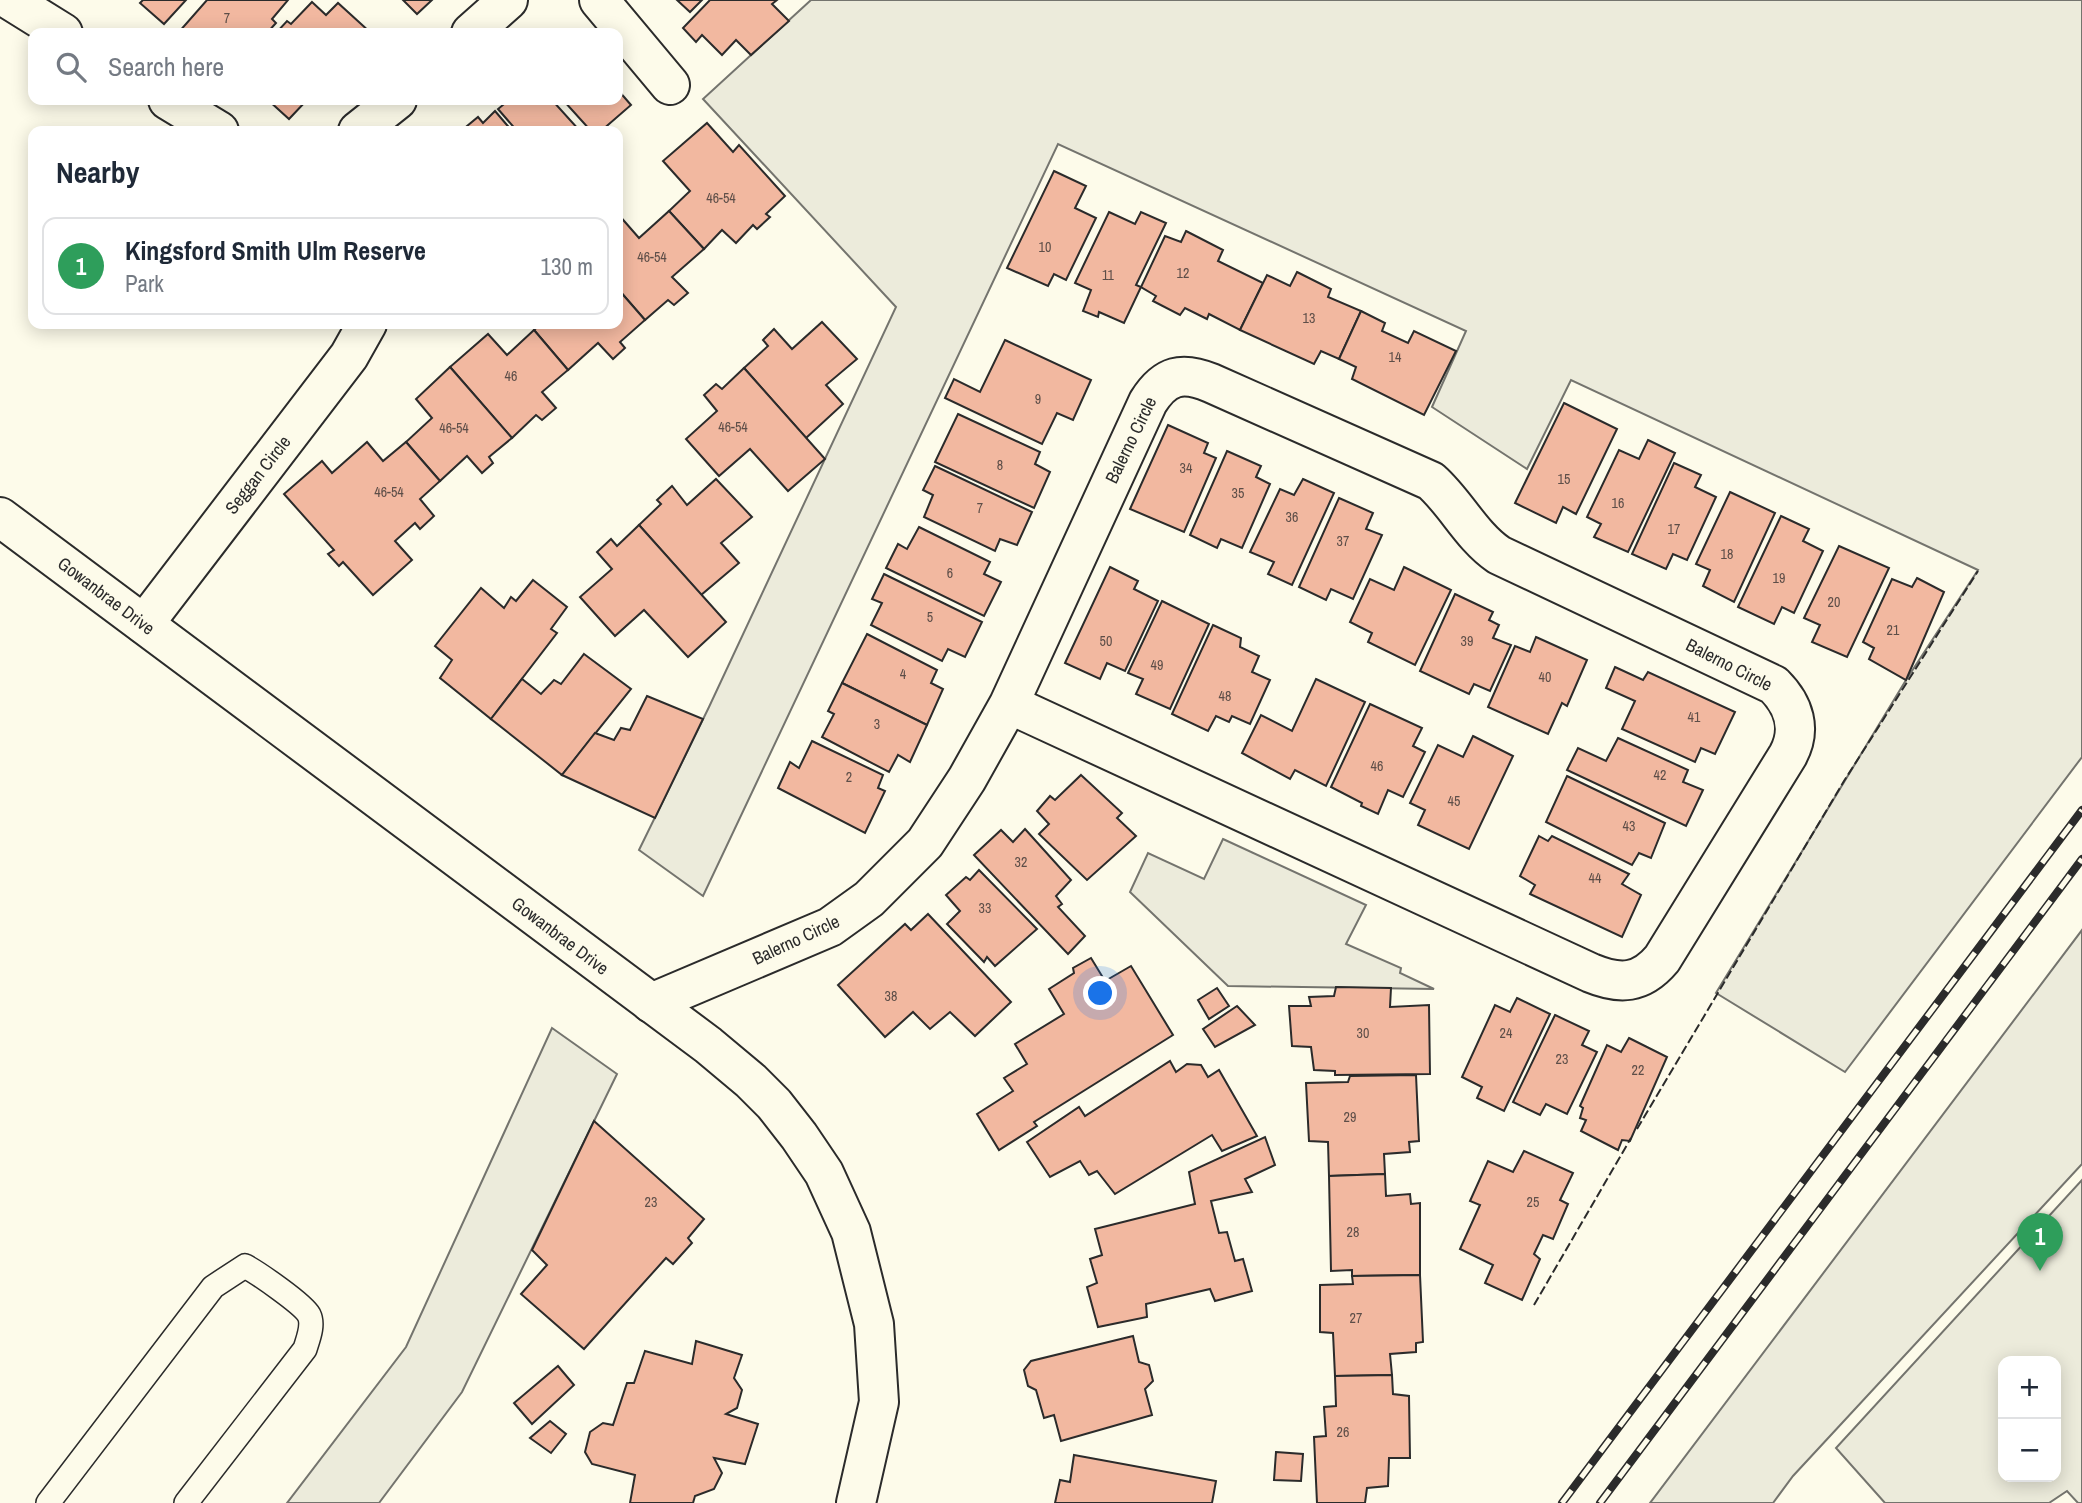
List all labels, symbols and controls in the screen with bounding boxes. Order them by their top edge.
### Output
house number: 7 [224,9,230,27]
search box [28,28,623,105]
icon: search [52,48,90,86]
text: Search here [108,49,224,84]
text: Nearby [56,152,139,192]
house number: 46-54 [706,189,736,207]
text: Kingsford Smith Ulm Reserve [125,233,426,268]
house number: 10 [1039,238,1051,256]
house number: 46-54 [637,248,667,266]
text: 1 [76,251,86,282]
text: 130 m [541,251,593,282]
house number: 12 [1177,264,1189,282]
house number: 11 [1102,266,1115,284]
text: Park [125,268,164,299]
house number: 13 [1303,309,1315,327]
house number: 14 [1389,348,1402,366]
house number: 46 [505,367,517,385]
house number: 9 [1035,390,1041,408]
street label: Balerno Circle [1099,392,1162,487]
house number: 46-54 [718,418,748,436]
house number: 46-54 [439,419,469,437]
street label: Seggan Circle [219,430,296,519]
house number: 8 [997,456,1003,474]
house number: 34 [1180,459,1193,477]
house number: 15 [1558,470,1570,488]
house number: 46-54 [374,483,404,501]
house number: 35 [1232,484,1244,502]
house number: 16 [1612,494,1624,512]
house number: 7 [977,499,983,517]
house number: 36 [1286,508,1298,526]
house number: 17 [1668,520,1680,538]
house number: 37 [1337,532,1349,550]
house number: 18 [1721,545,1733,563]
street label: Gowanbrae Drive [53,551,160,640]
house number: 6 [947,564,953,582]
house number: 19 [1773,569,1785,587]
house number: 20 [1828,593,1840,611]
house number: 5 [927,608,933,626]
house number: 21 [1887,621,1900,639]
house number: 50 [1100,632,1112,650]
house number: 39 [1461,632,1473,650]
street label: Balerno Circle [1682,632,1777,697]
house number: 49 [1151,656,1163,674]
house number: 4 [900,665,907,683]
house number: 40 [1539,668,1551,686]
house number: 48 [1219,687,1231,705]
house number: 41 [1688,708,1701,726]
house number: 3 [874,715,880,733]
house number: 46 [1371,757,1383,775]
house number: 42 [1654,766,1666,784]
house number: 2 [846,768,852,786]
house number: 45 [1448,792,1460,810]
house number: 43 [1623,817,1635,835]
house number: 32 [1015,853,1027,871]
house number: 44 [1589,869,1602,887]
street label: Gowanbrae Drive [507,891,614,980]
house number: 33 [979,899,991,917]
street label: Balerno Circle [748,908,843,971]
your location [1083,976,1117,1010]
house number: 38 [885,987,897,1005]
house number: 30 [1357,1024,1369,1042]
house number: 24 [1500,1024,1513,1042]
house number: 23 [1556,1050,1568,1068]
house number: 22 [1632,1061,1644,1079]
house number: 29 [1344,1108,1356,1126]
house number: 23 [645,1193,657,1211]
house number: 25 [1527,1193,1539,1211]
pin: 1 [2017,1213,2063,1271]
house number: 28 [1347,1223,1359,1241]
house number: 27 [1350,1309,1362,1327]
map controls [1998,1356,2061,1482]
button: + [1998,1356,2061,1419]
button: − [1998,1419,2061,1482]
house number: 26 [1337,1423,1349,1441]

